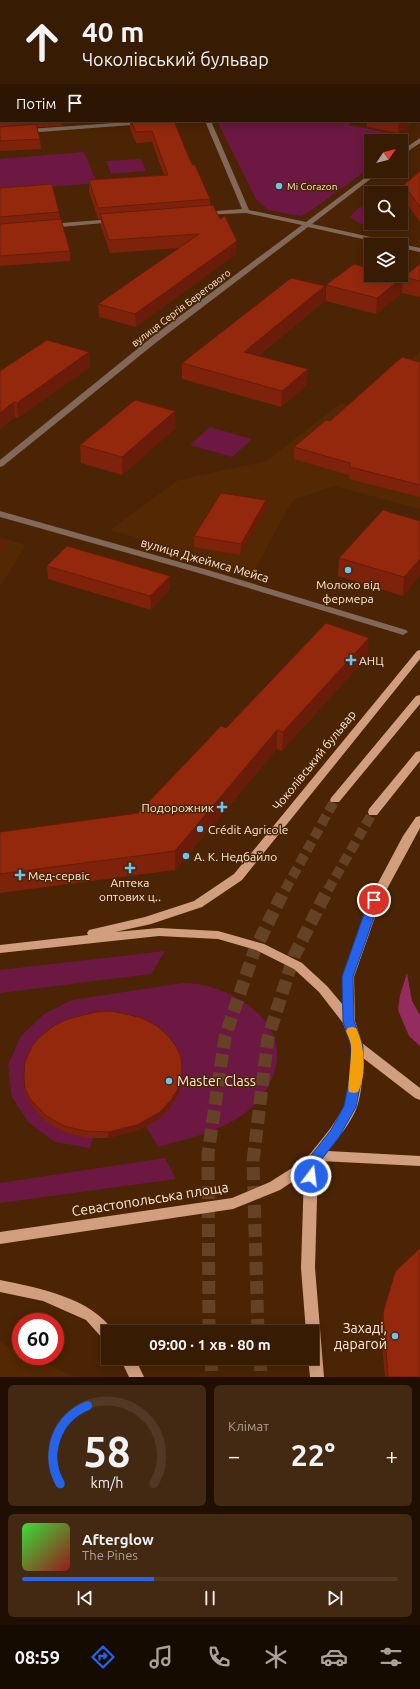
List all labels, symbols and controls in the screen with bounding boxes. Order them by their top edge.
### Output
icon: ahead [16,16,68,68]
text: 40 m [82,16,144,47]
text: Чоколівський бульвар [82,49,269,69]
icon: arrive [64,92,86,114]
text: Потім [16,95,56,112]
north arrow [364,134,408,178]
map controls [364,134,408,282]
marker: Mi Corazon [274,181,284,191]
place label: Mi Corazon [287,181,337,192]
button: search [364,186,408,230]
button: layers [364,238,408,282]
street label: вулиця Сергія Берегового [129,267,233,349]
street label: вулиця Джеймса Мейса [139,535,271,585]
marker: Молоко від фермера [343,565,353,575]
place label: Молоко від фермера [316,578,380,605]
place label: АНЦ [359,654,384,667]
marker: АНЦ [346,655,356,665]
street label: Чоколівський бульвар [270,708,358,812]
place label: Подорожник [142,801,214,814]
marker: Подорожник [217,802,227,812]
place label: Crédit Agricole [208,823,288,836]
marker: Crédit Agricole [195,824,205,834]
place label: А. К. Недбайло [194,850,277,863]
marker: А. К. Недбайло [181,851,191,861]
marker: Аптека оптових ц‥ [125,863,135,873]
place label: Мед-сервіс [28,869,90,882]
marker: Мед-сервіс [15,870,25,880]
place label: Аптека оптових ц‥ [99,876,161,903]
pin [357,883,391,917]
icon: arrive [363,889,385,911]
place label: Master Class [177,1073,256,1089]
marker: Master Class [164,1076,174,1086]
position arrow [290,1155,332,1197]
street label: Севастопольська площа [71,1179,229,1219]
speed limit sign: 60 [12,1313,64,1365]
place label: Захаді, дарагой [334,1320,387,1352]
marker: Захаді, дарагой [390,1331,400,1341]
text: 09:00 · 1 хв · 80 m [149,1336,271,1353]
text: Клімат [228,1419,269,1433]
text: 58 [84,1427,130,1474]
text: 22° [291,1438,335,1472]
text: − [228,1443,240,1468]
text: + [386,1443,398,1468]
text: km/h [91,1474,123,1490]
text: Afterglow [82,1531,154,1548]
text: The Pines [82,1548,138,1562]
icon: previous [74,1587,96,1609]
icon: pause [199,1587,221,1609]
icon: next [324,1587,346,1609]
icon: directions [89,1643,117,1671]
icon: music [147,1643,175,1671]
icon: phone [205,1643,233,1671]
icon: climate [262,1643,290,1671]
icon: car [320,1643,348,1671]
icon: filters [377,1643,405,1671]
text: 08:59 [15,1647,60,1667]

